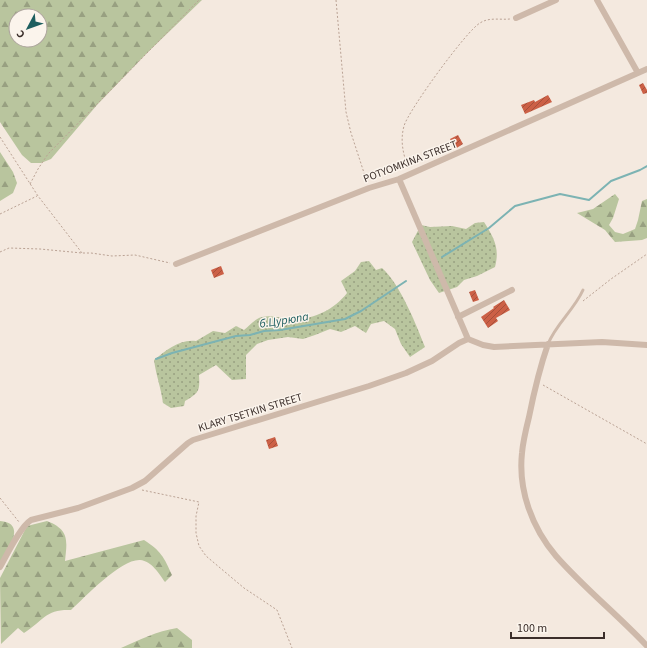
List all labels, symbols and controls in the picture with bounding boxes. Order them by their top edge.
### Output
north arrow [8,8,48,48]
text: С [13,26,29,42]
street label: POTYOMKINA STREET [361,137,459,186]
water label: б.Цурюпа [258,308,311,333]
street label: KLARY TSETKIN STREET [196,389,304,435]
scale bar [511,614,604,640]
text: 100 m [517,620,547,637]

